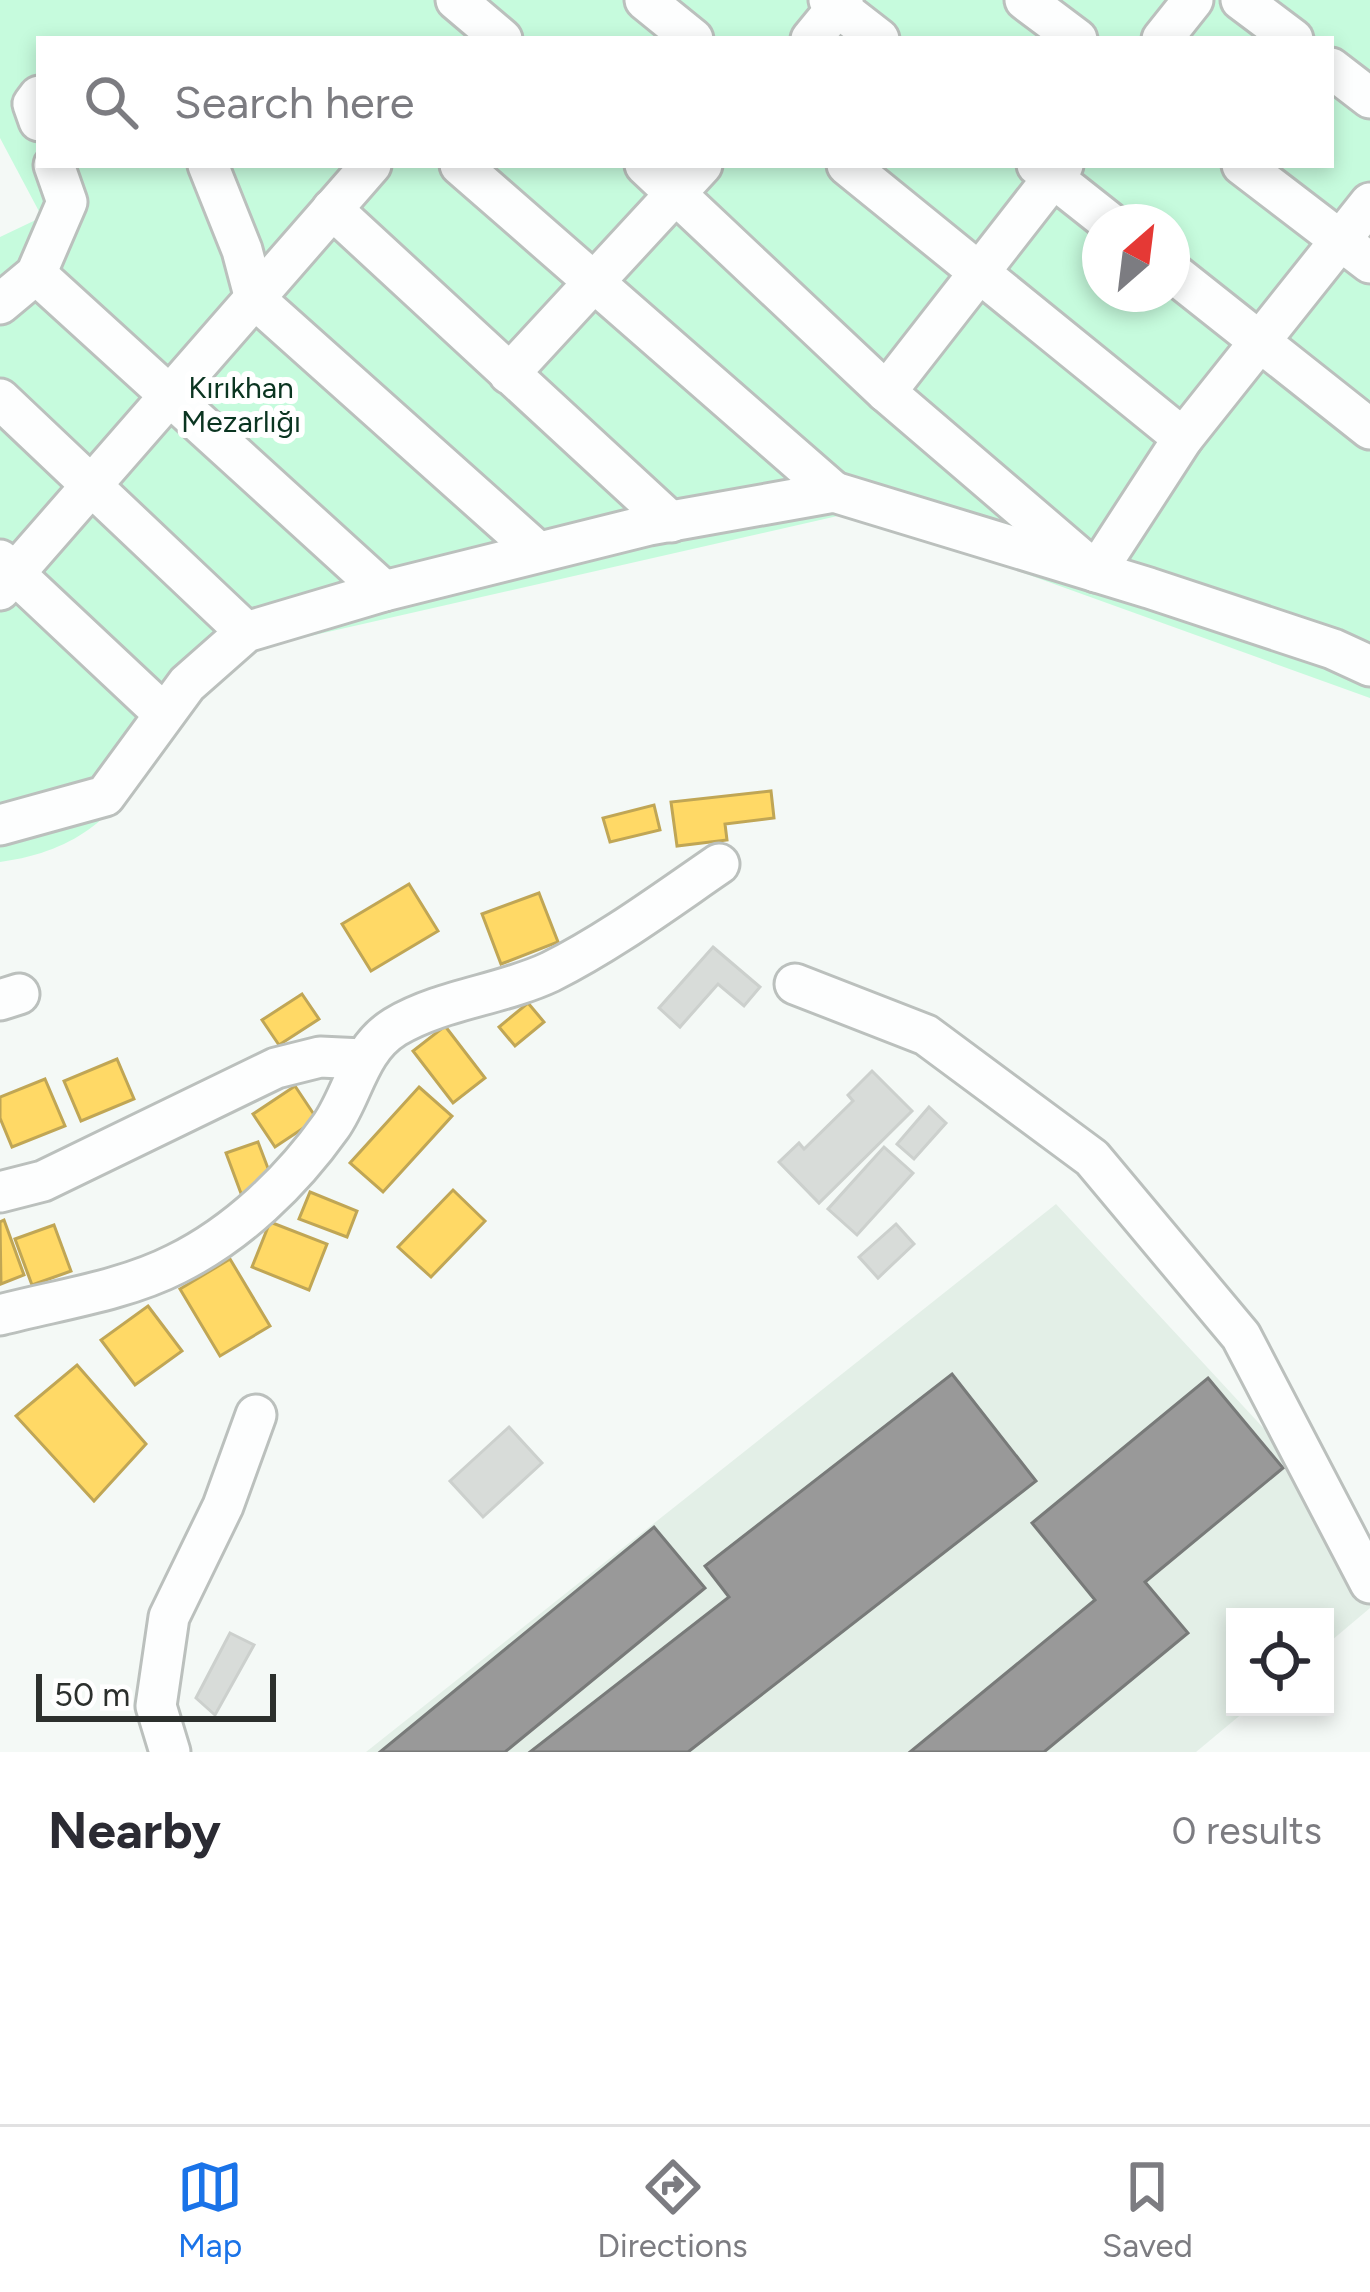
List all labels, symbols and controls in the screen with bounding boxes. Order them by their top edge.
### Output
search box [36,36,1334,168]
icon: search [78,69,144,135]
text: Search here [174,75,414,129]
north arrow [1082,204,1190,312]
park label: Kırıkhan Mezarlığı [181,369,301,440]
map controls [1226,1608,1334,1716]
button: locate [1226,1608,1334,1716]
scale bar [36,1668,276,1721]
text: 50 m [54,1675,130,1714]
text: Nearby [48,1800,221,1861]
text: 0 results [1171,1807,1322,1854]
tab: Map [177,2154,243,2265]
tab: Directions [597,2154,748,2265]
tab: Saved [1102,2154,1193,2265]

